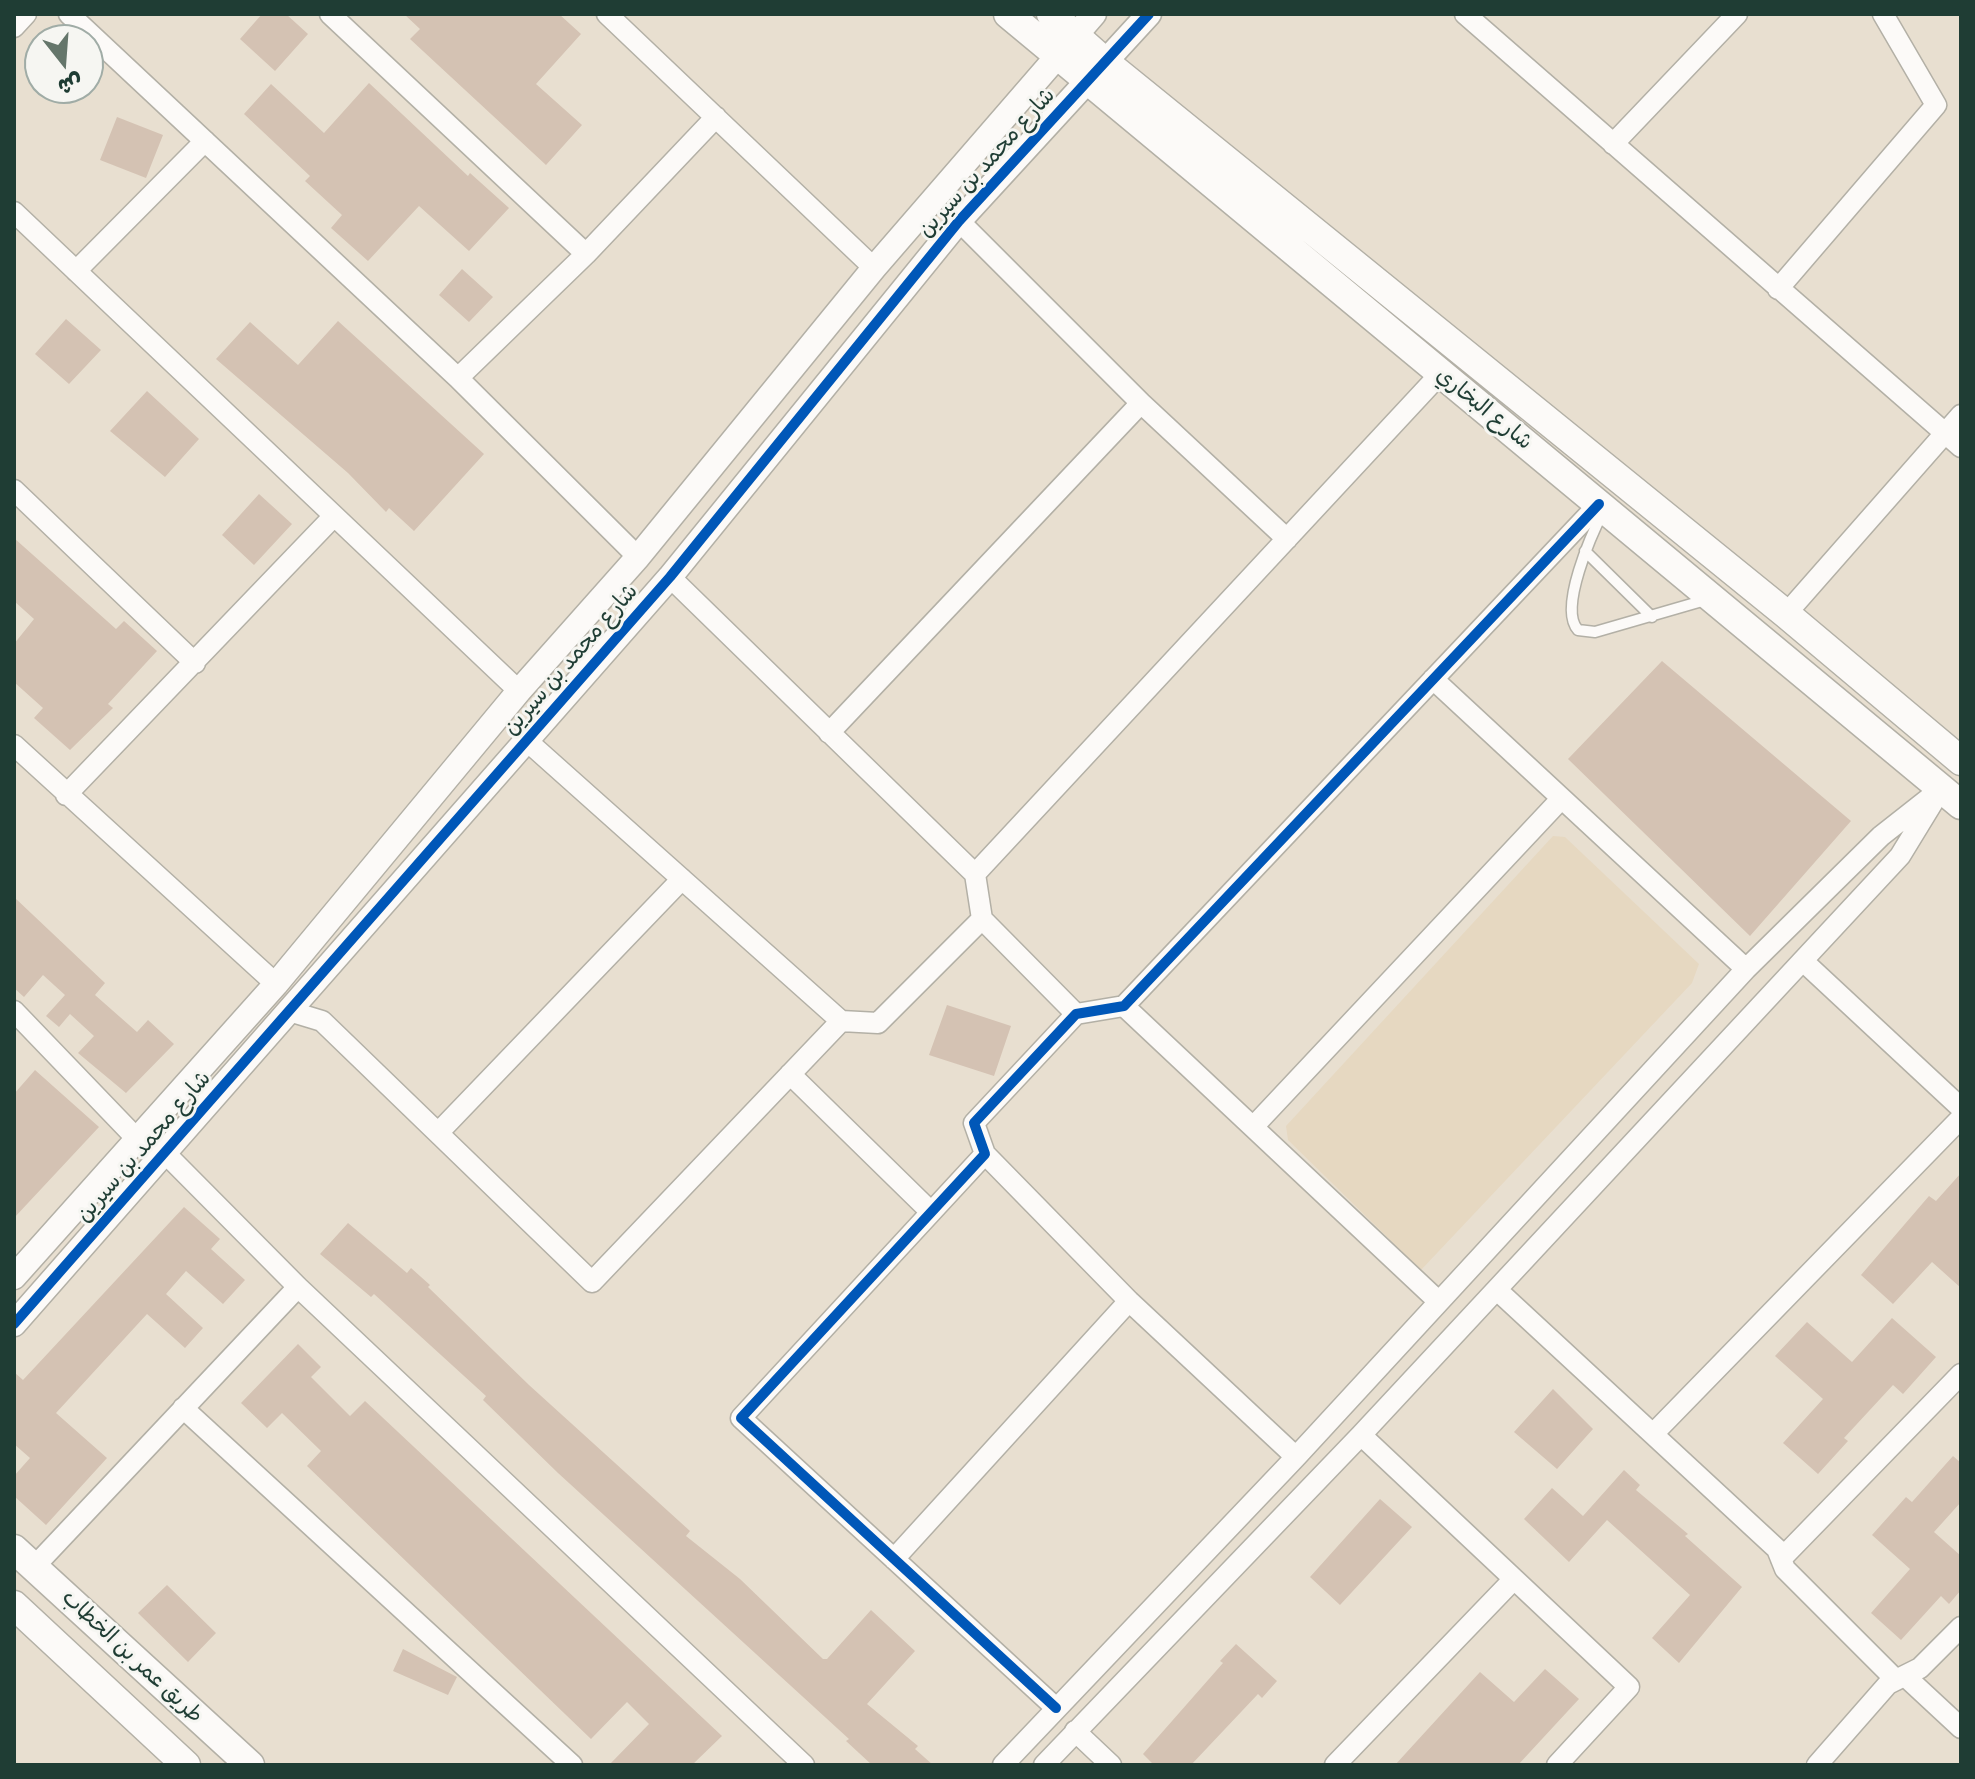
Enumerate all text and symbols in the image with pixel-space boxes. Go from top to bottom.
north arrow [24,24,104,104]
text: ش [54,67,86,103]
street label: شارع محمد بن سيرين [913,83,1061,243]
street label: شارع البخاري [1431,362,1537,456]
street label: شارع محمد بن سيرين [498,579,644,741]
street label: شارع محمد بن سيرين [71,1066,217,1228]
street label: طريق عمر بن الخطاب [56,1585,208,1729]

